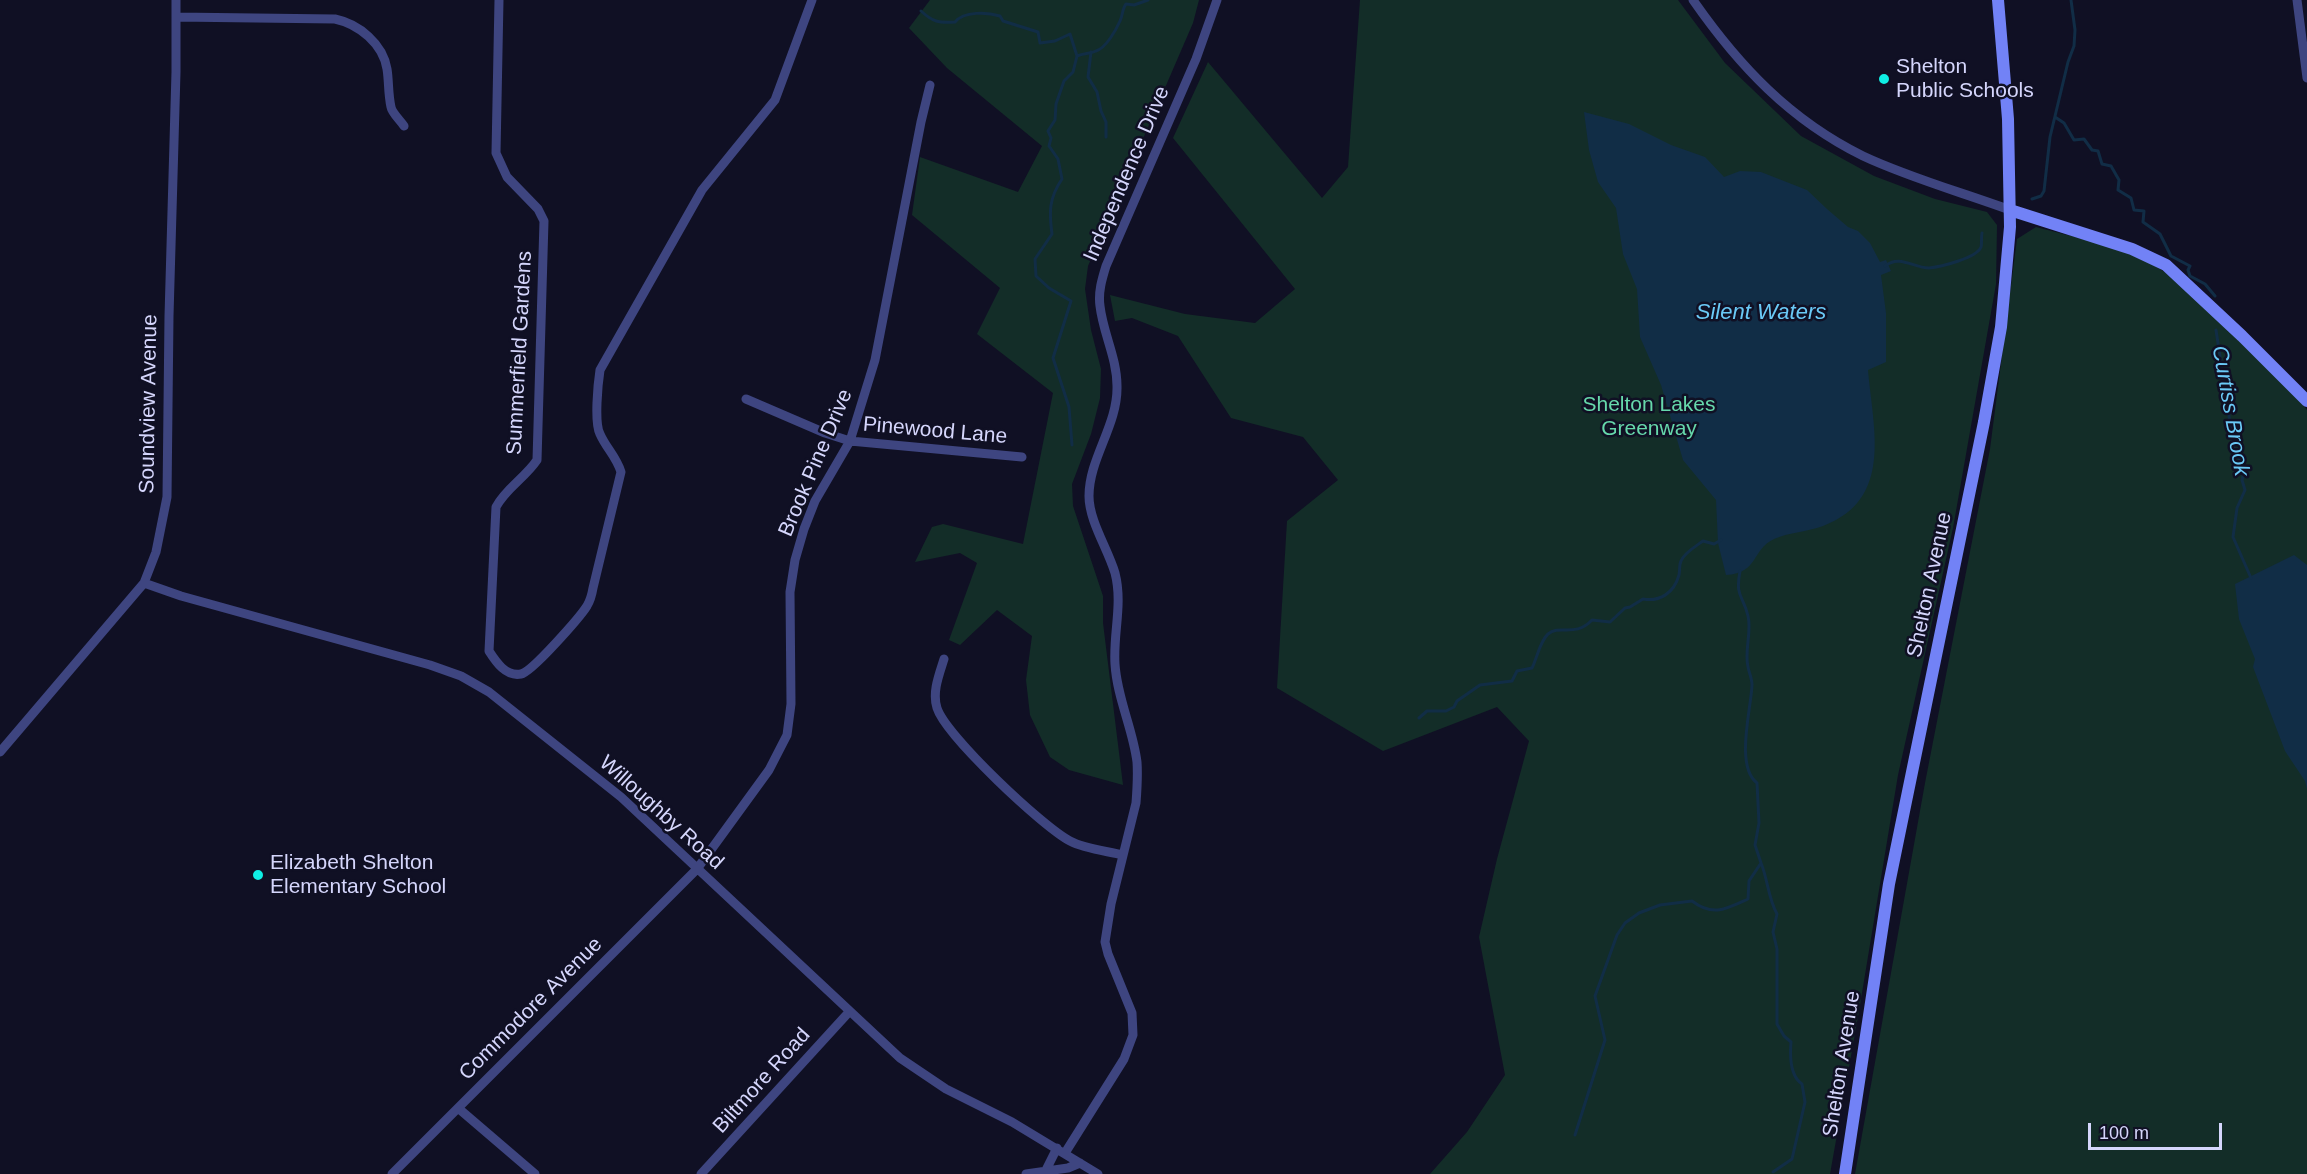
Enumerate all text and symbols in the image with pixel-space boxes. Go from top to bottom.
place label: Shelton Public Schools [1896,54,2034,104]
marker: Shelton Public Schools [1877,72,1891,86]
street label: Independence Drive [1079,83,1175,265]
street label: Summerfield Gardens [502,250,538,456]
water label: Silent Waters [1696,300,1826,326]
street label: Soundview Avenue [135,314,163,494]
water label: Curtiss Brook [2206,344,2254,478]
street label: Brook Pine Drive [774,386,858,540]
park label: Shelton Lakes Greenway [1582,392,1716,442]
street label: Pinewood Lane [862,412,1008,450]
street label: Shelton Avenue [1902,510,1958,660]
street label: Willoughby Road [594,751,728,875]
place label: Elizabeth Shelton Elementary School [270,850,446,900]
marker: Elizabeth Shelton Elementary School [251,868,265,882]
street label: Commodore Avenue [454,932,608,1086]
street label: Shelton Avenue [1818,989,1866,1139]
street label: Biltmore Road [708,1023,816,1139]
scale bar [2091,1111,2224,1149]
text: 100 m [2099,1123,2149,1143]

